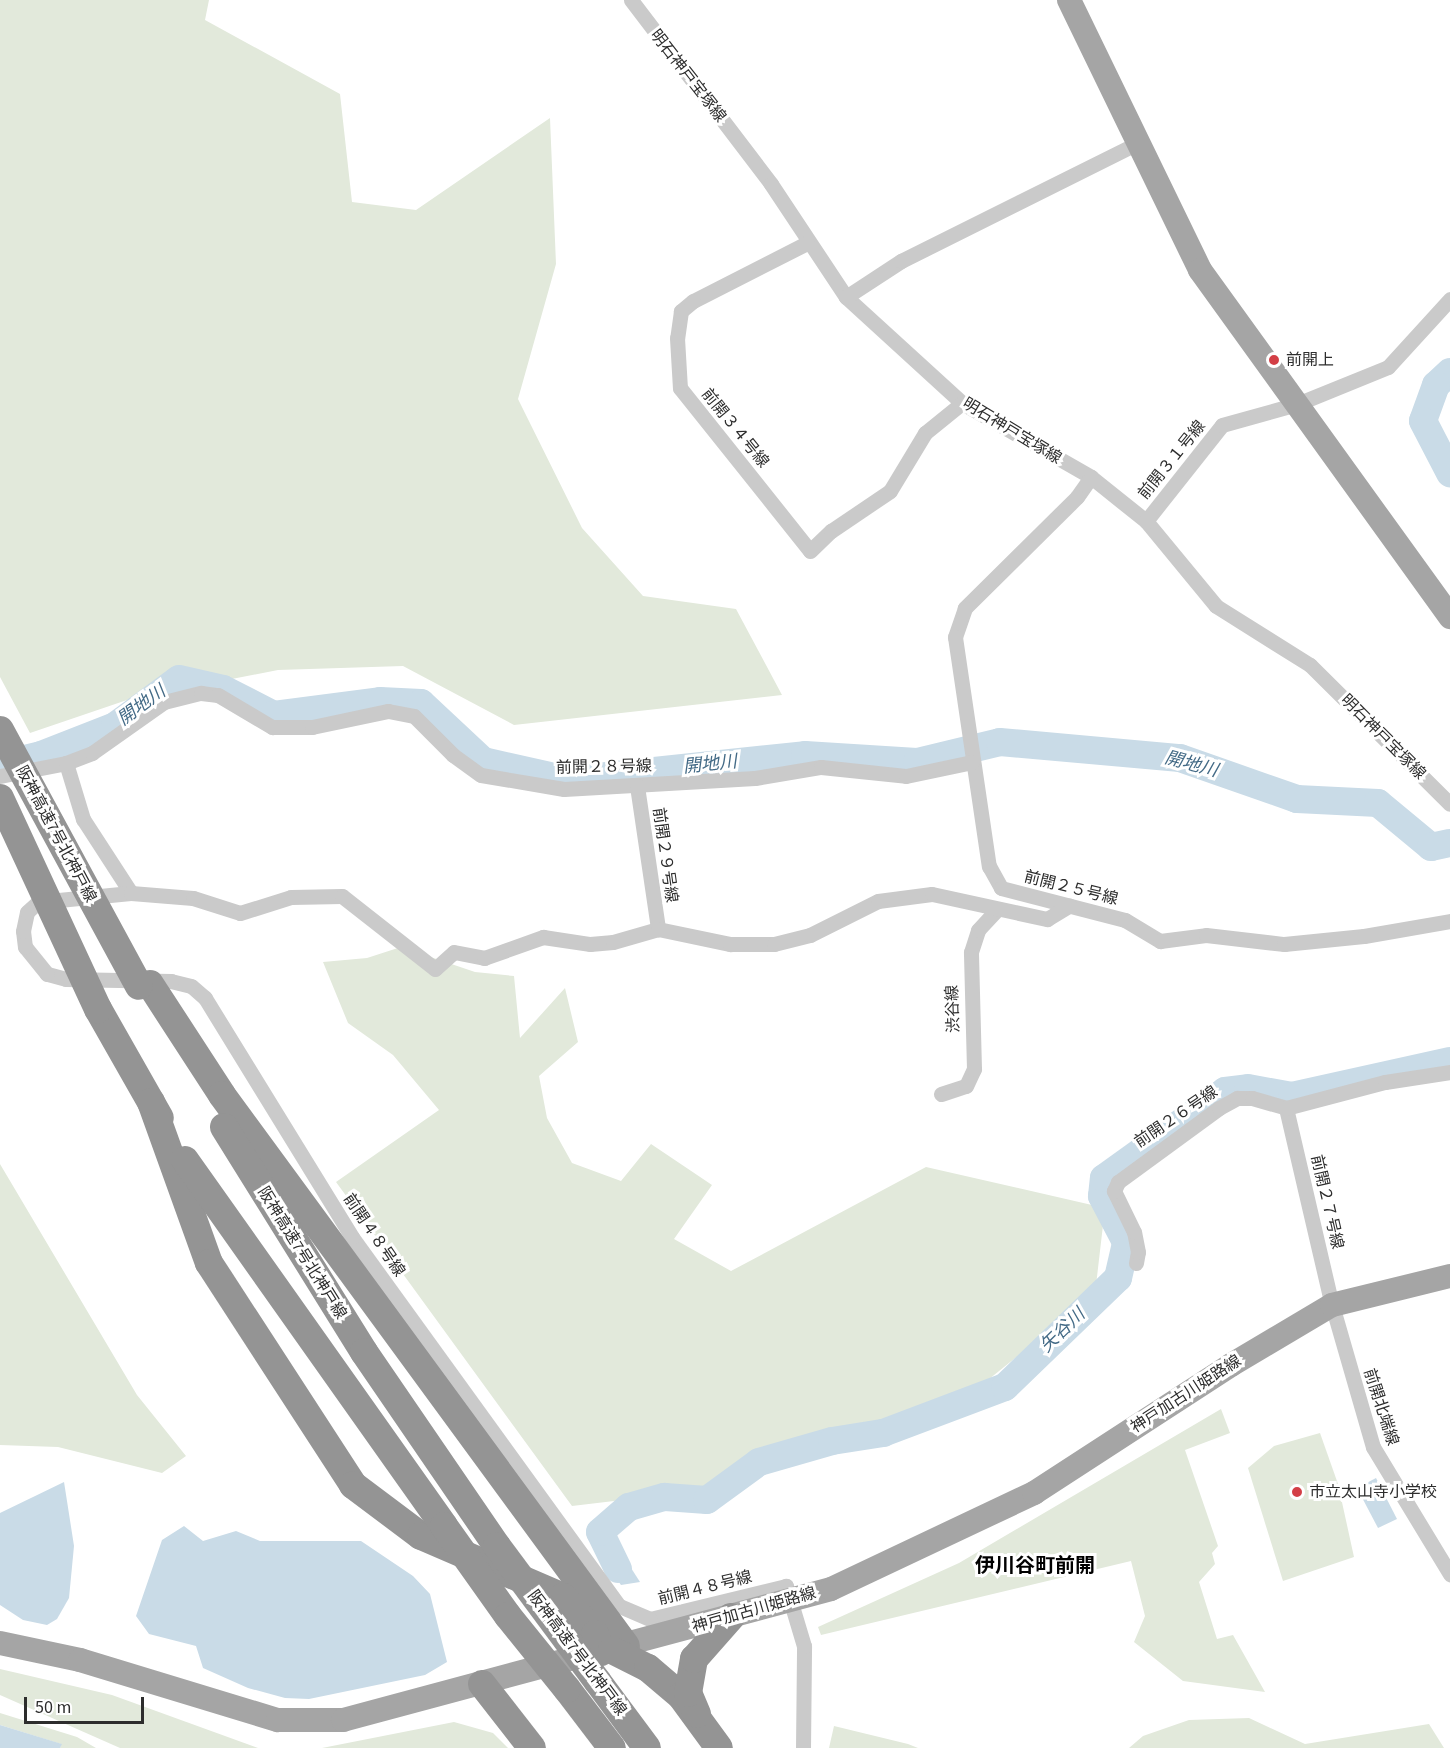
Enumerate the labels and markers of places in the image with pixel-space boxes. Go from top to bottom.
place label: 前開上 [1286,350,1334,370]
marker: 前開上 [1267,353,1281,367]
place label: 市立太山寺小学校 [1309,1482,1437,1502]
marker: 市立太山寺小学校 [1290,1485,1304,1499]

